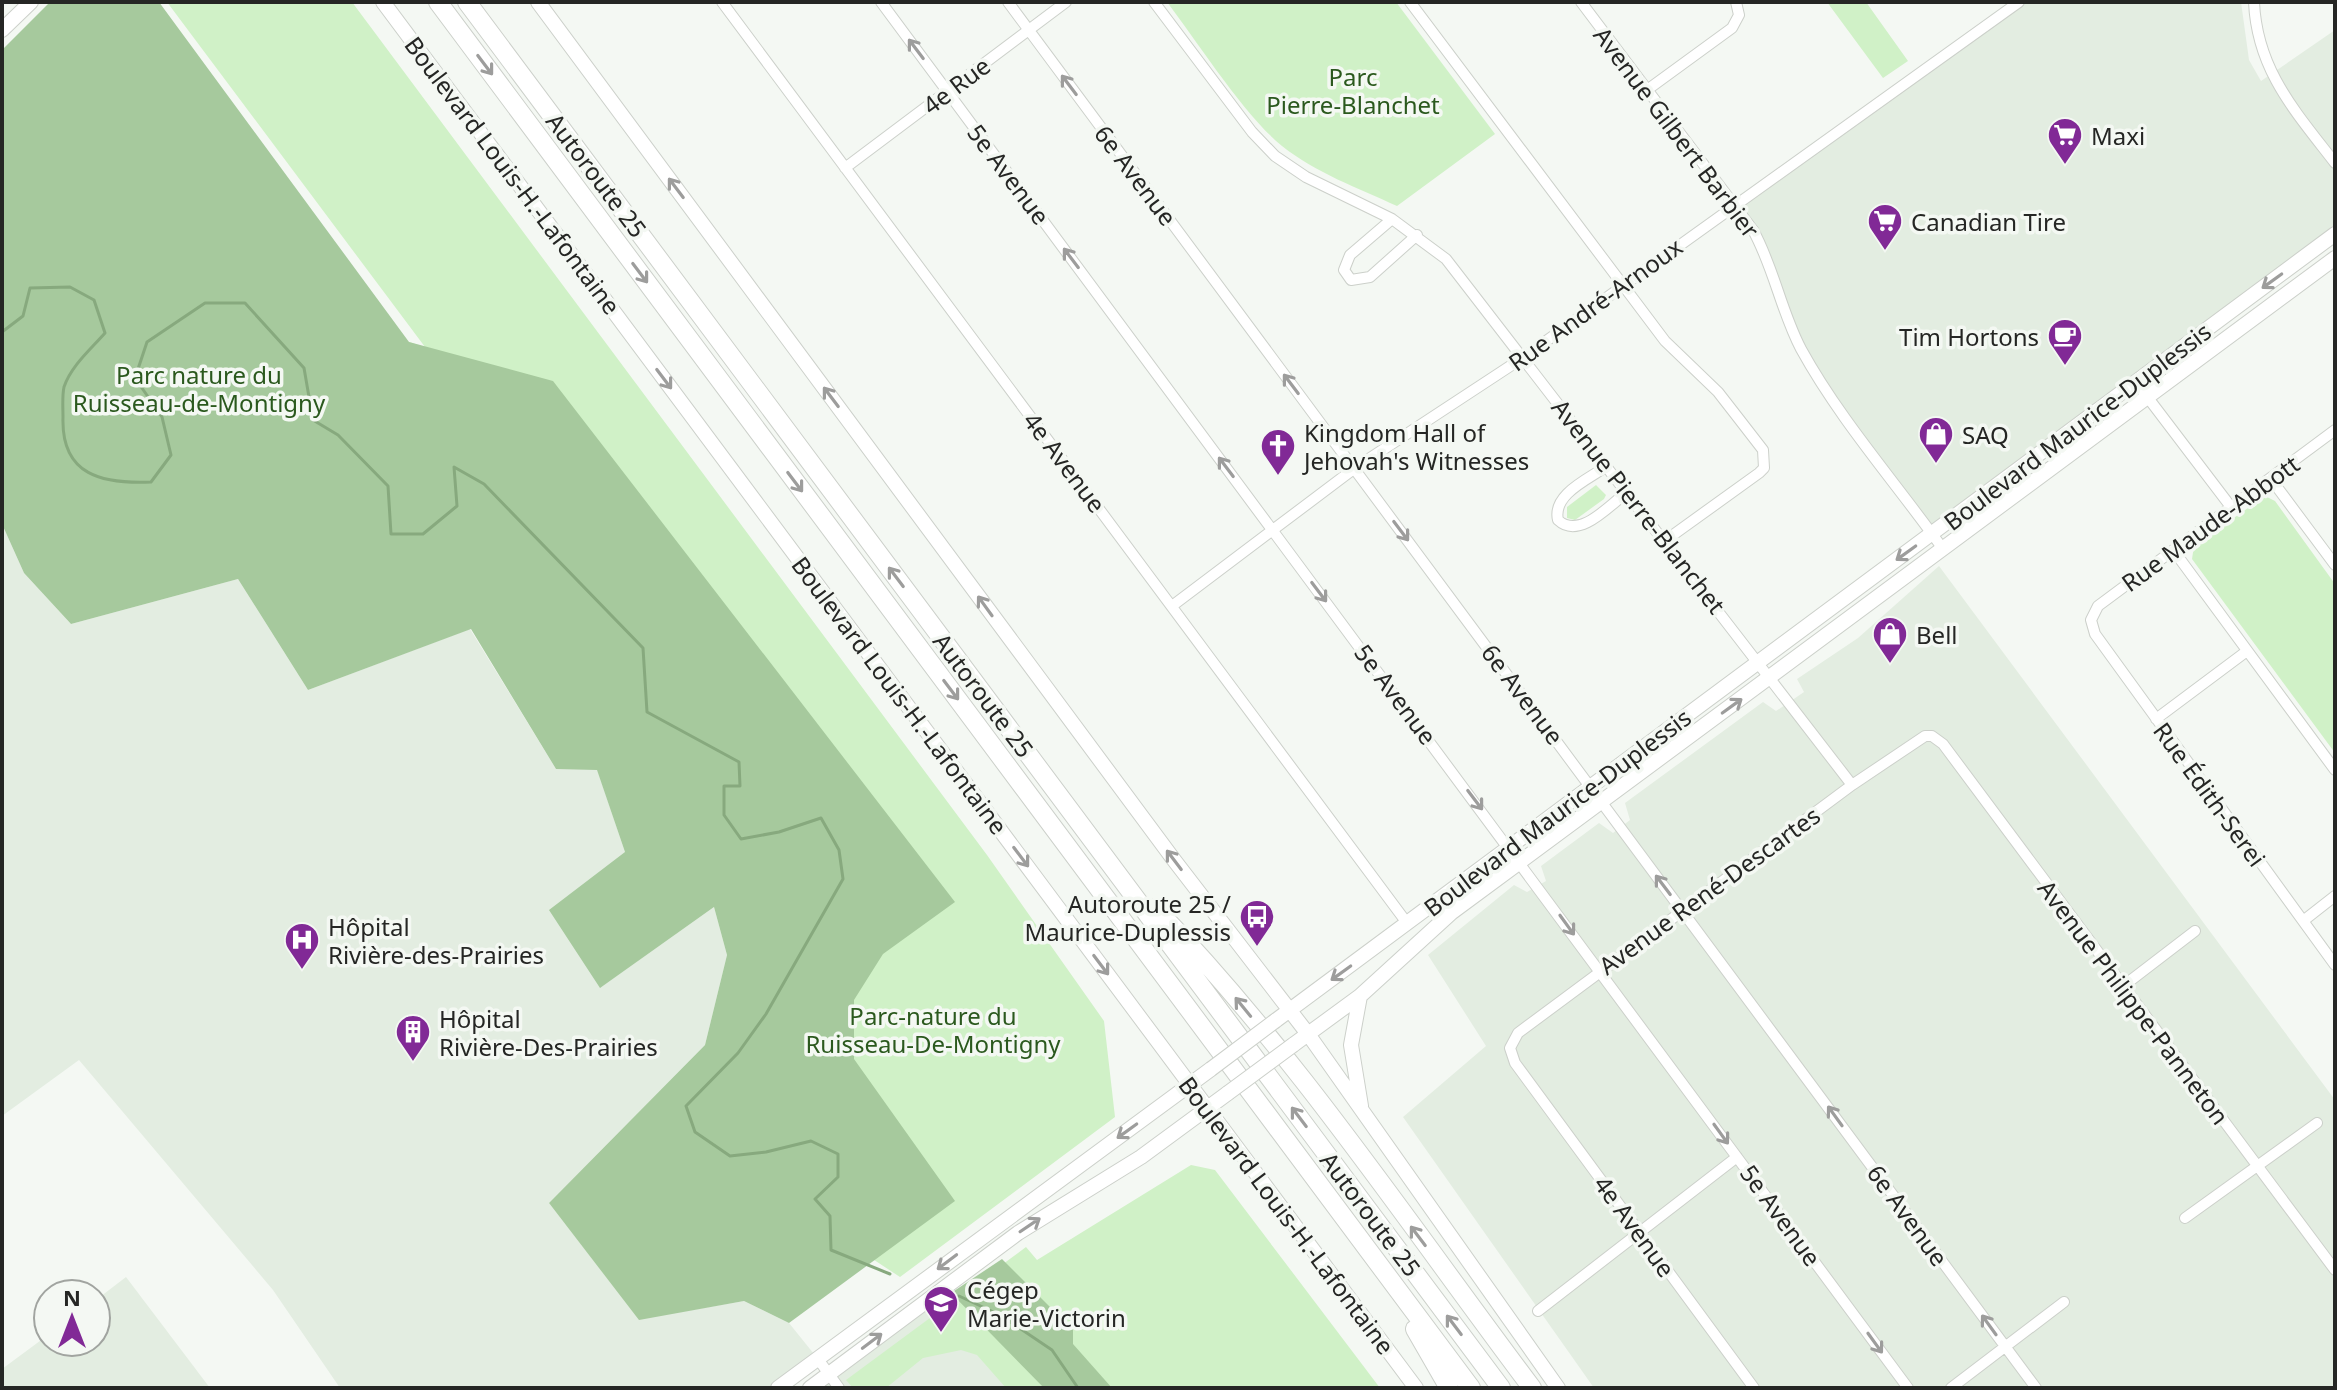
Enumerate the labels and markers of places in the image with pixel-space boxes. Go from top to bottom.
supermarket icon: Maxi [2046,116,2084,166]
place label: Maxi [2091,119,2145,152]
supermarket icon: Canadian Tire [1866,202,1904,252]
place label: Canadian Tire [1911,205,2066,238]
cafe icon: Tim Hortons [2046,317,2084,367]
place label: Tim Hortons [1899,320,2039,353]
shop icon: SAQ [1917,415,1955,465]
place label: Kingdom Hall of Jehovah's Witnesses [1302,416,1529,477]
place label: SAQ [1962,418,2009,451]
church icon: Kingdom Hall of Jehovah's Witnesses [1259,427,1297,477]
shop icon: Bell [1871,615,1909,665]
place label: Bell [1916,618,1958,651]
place label: Autoroute 25 / Maurice-Duplessis [1025,887,1231,948]
bus stop icon: Autoroute 25 / Maurice-Duplessis [1238,898,1276,948]
place label: Hôpital Rivière-des-Prairies [328,910,544,971]
hospital icon: Hôpital Rivière-des-Prairies [283,921,321,971]
place label: Hôpital Rivière-Des-Prairies [439,1002,658,1063]
building icon: Hôpital Rivière-Des-Prairies [394,1013,432,1063]
place label: Cégep Marie-Victorin [967,1273,1126,1334]
school or university icon: Cégep Marie-Victorin [922,1284,960,1334]

